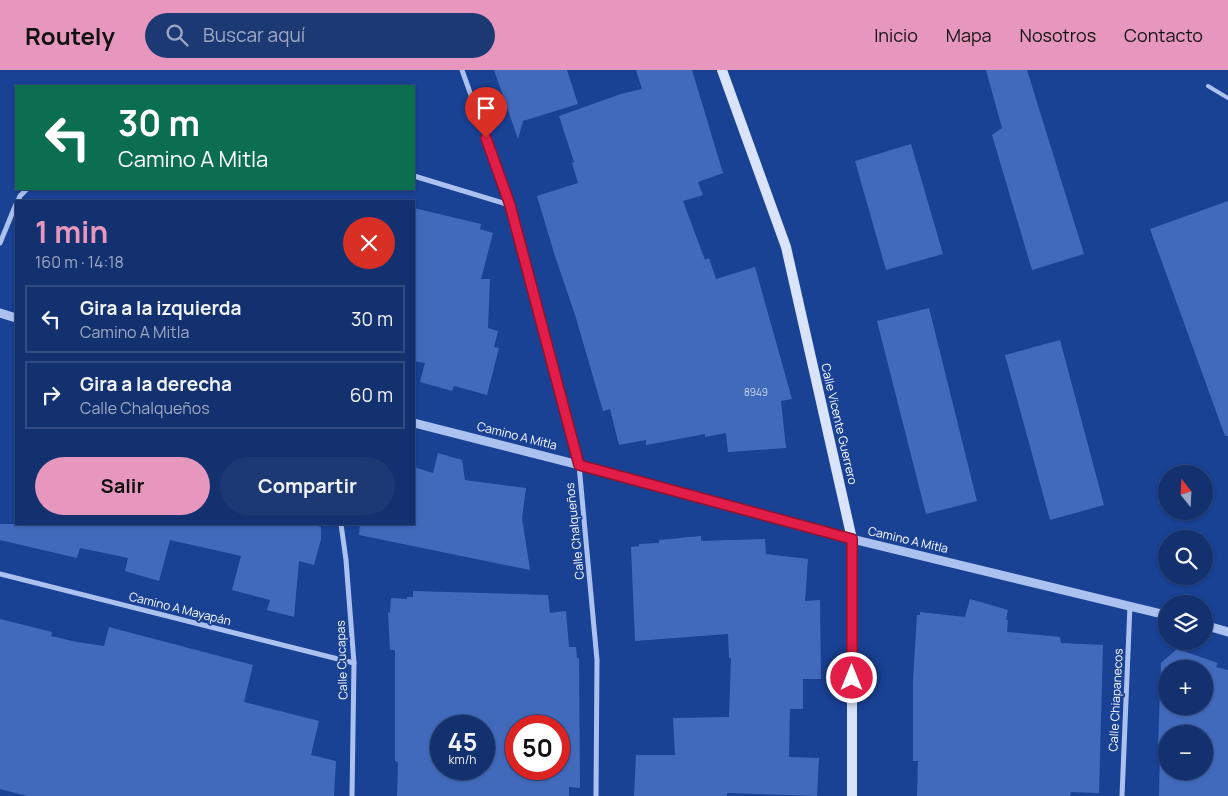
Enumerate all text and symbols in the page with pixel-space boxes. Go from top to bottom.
search box [145,13,495,58]
text: Routely [25,19,115,52]
icon: search [163,21,191,49]
text: Buscar aquí [203,22,305,48]
text: Inicio [874,23,918,47]
text: Mapa [946,23,992,47]
text: Nosotros [1020,23,1096,47]
text: Contacto [1124,23,1203,47]
pin [465,87,507,138]
icon: arrive [472,94,500,122]
text: 30 m [118,99,200,147]
icon: left [35,105,100,170]
text: Camino A Mitla [118,144,268,174]
text: 1 min [35,211,108,252]
button: close [343,217,395,269]
text: 160 m · 14:18 [35,251,124,273]
text: Gira a la izquierda [80,295,241,321]
icon: left [37,305,65,333]
text: 30 m [351,306,393,332]
text: Camino A Mitla [80,321,189,343]
street label: Calle Vicente Guerrero [817,362,862,486]
text: Gira a la derecha [80,371,232,397]
icon: right [37,381,65,409]
text: 60 m [350,382,393,408]
house number: 8949 [744,385,768,399]
text: Calle Chalqueños [80,397,210,419]
street label: Camino A Mitla [475,417,559,454]
button: Salir [35,457,210,515]
button: Compartir [220,457,395,515]
north arrow [1158,465,1212,520]
map controls [1158,465,1213,780]
street label: Calle Chalqueños [561,482,588,580]
street label: Camino A Mitla [866,522,950,557]
button: search [1158,530,1213,585]
street label: Camino A Mayapán [127,588,233,629]
button: layers [1158,595,1213,650]
street label: Calle Cucapas [332,620,351,700]
street label: Calle Chiapanecos [1104,648,1127,752]
position arrow [825,651,877,703]
button: + [1158,660,1213,715]
speed limit sign: 50 [505,715,570,780]
text: 45 [448,724,477,759]
button: − [1158,725,1213,780]
text: km/h [449,751,476,768]

